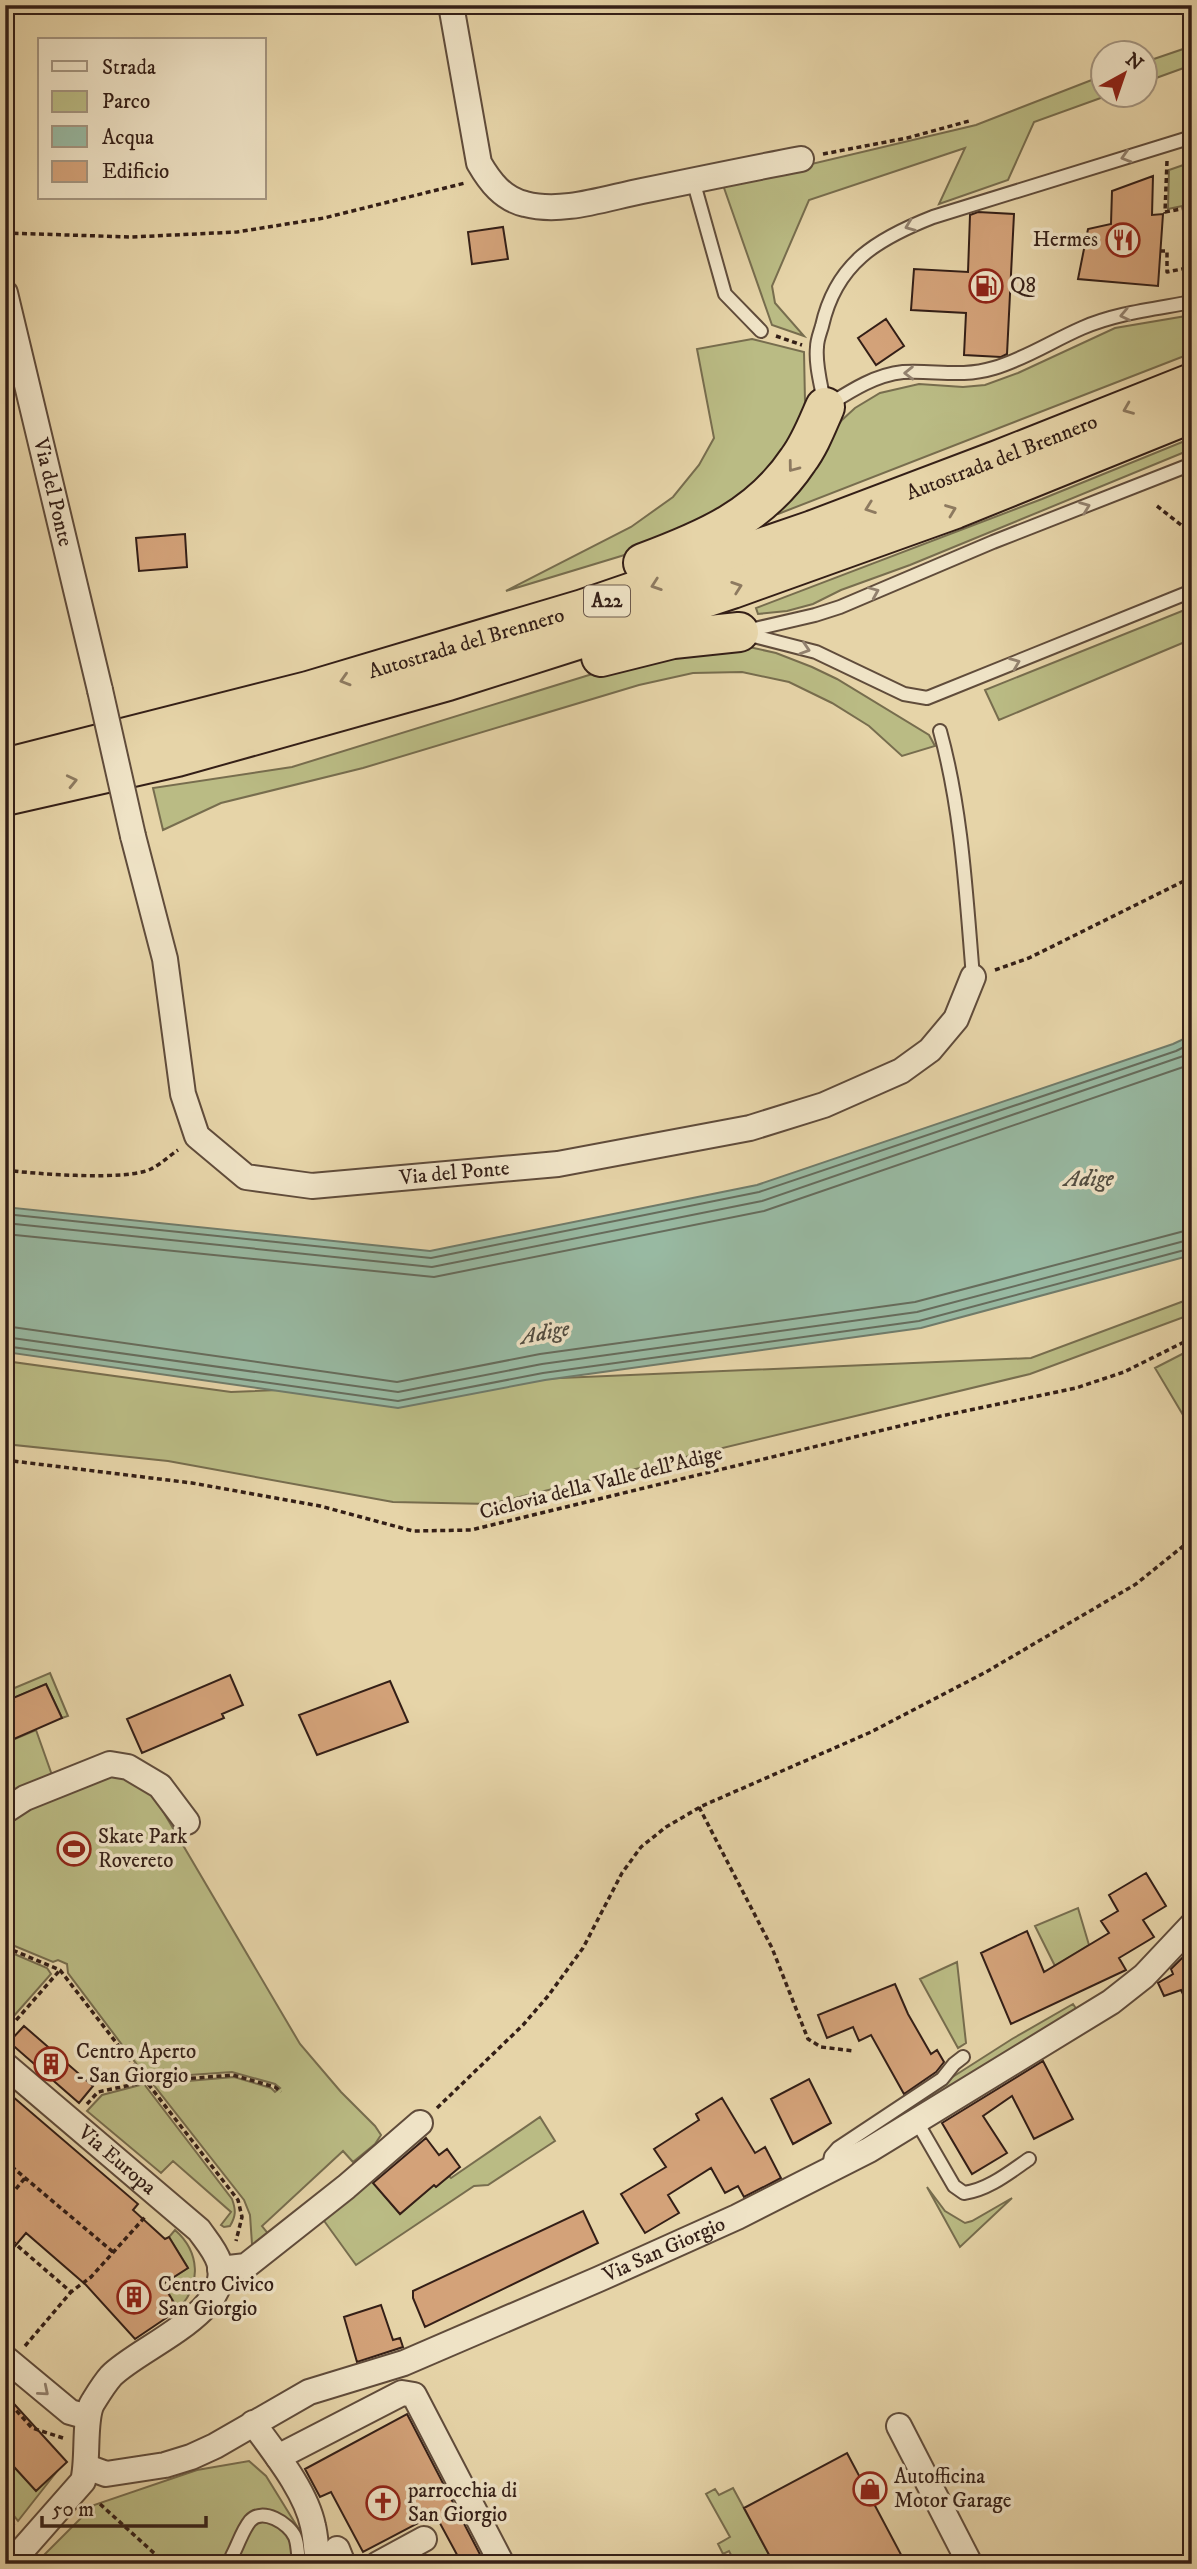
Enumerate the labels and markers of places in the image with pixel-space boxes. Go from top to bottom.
restaurant icon: Hermes [1104,221,1142,259]
place label: Hermes [1033,227,1098,253]
fuel station icon: Q8 [967,267,1005,305]
place label: Q8 [1010,273,1036,299]
place label: Skate Park Rovereto [98,1824,188,1874]
sports icon: Skate Park Rovereto [55,1830,93,1868]
place label: Centro Aperto - San Giorgio [76,2039,196,2089]
building icon: Centro Aperto - San Giorgio [32,2045,70,2083]
place label: Centro Civico San Giorgio [158,2272,274,2322]
building icon: Centro Civico San Giorgio [115,2278,153,2316]
place label: Autofficina Motor Garage [894,2464,1012,2514]
shop icon: Autofficina Motor Garage [851,2470,889,2508]
place label: parrocchia di San Giorgio [407,2478,517,2528]
church icon: parrocchia di San Giorgio [364,2484,402,2522]

